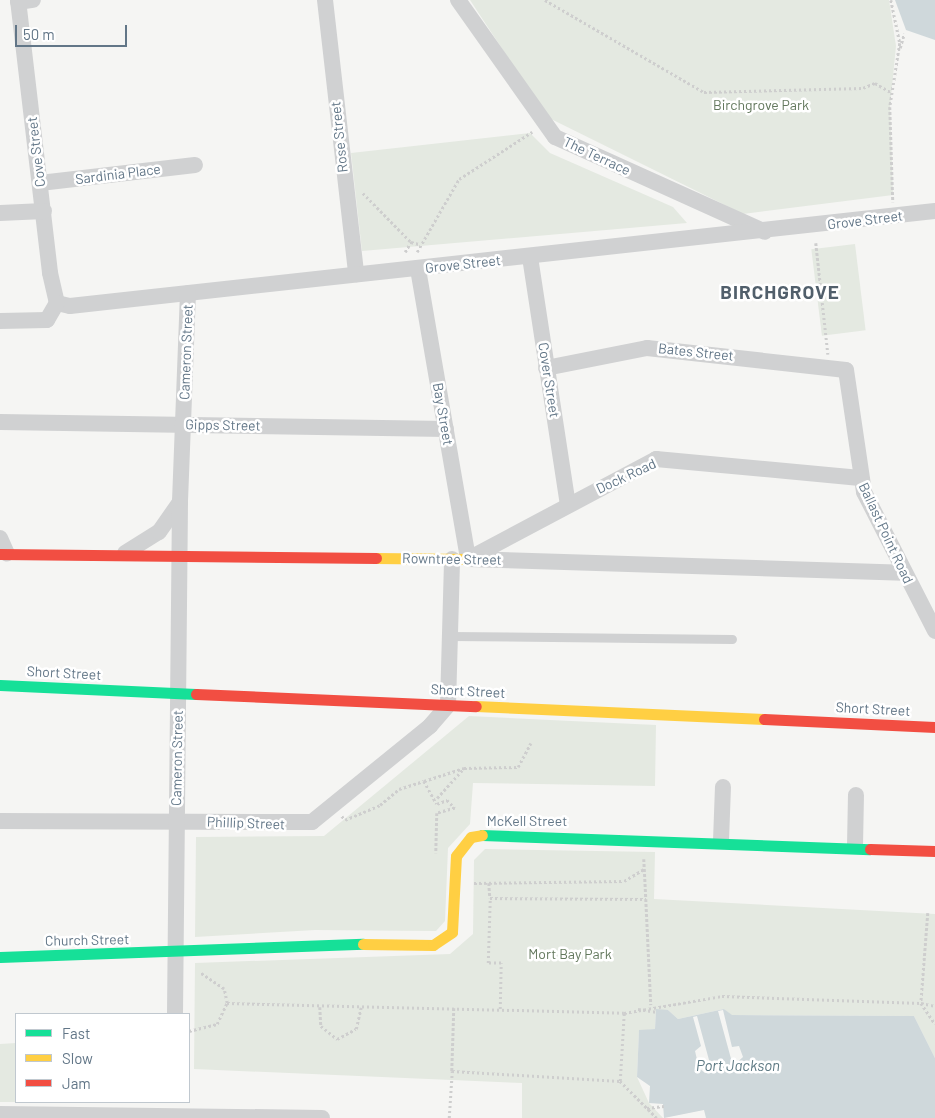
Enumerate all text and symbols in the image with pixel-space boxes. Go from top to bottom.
scale bar [18,15,130,47]
text: 50 m [23,25,55,43]
park label: Birchgrove Park [713,97,809,113]
street label: Rose Street [327,101,351,173]
street label: Cove Street [23,116,49,188]
street label: The Terrace [561,133,633,179]
street label: Sardinia Place [74,160,162,188]
street label: Grove Street [826,207,904,233]
street label: Grove Street [424,252,502,276]
district label: BIRCHGROVE [719,281,841,303]
street label: Cameron Street [176,304,196,400]
street label: Bates Street [657,340,735,364]
street label: Cover Street [535,341,563,419]
street label: Bay Street [429,381,457,447]
street label: Gipps Street [185,416,261,434]
street label: Dock Road [593,455,659,497]
street label: Ballast Point Road [855,480,917,586]
street label: Rowntree Street [402,550,502,568]
street label: Short Street [26,663,102,683]
street label: Short Street [430,681,506,701]
street label: Short Street [835,699,911,719]
street label: Cameron Street [168,710,186,806]
street label: Phillip Street [207,813,285,833]
street label: McKell Street [487,813,567,829]
street label: Church Street [45,931,129,949]
park label: Mort Bay Park [528,946,612,962]
legend [15,1013,190,1103]
text: Fast [62,1024,90,1042]
text: Slow [62,1049,93,1067]
water label: Port Jackson [696,1057,780,1075]
text: Jam [62,1074,91,1092]

